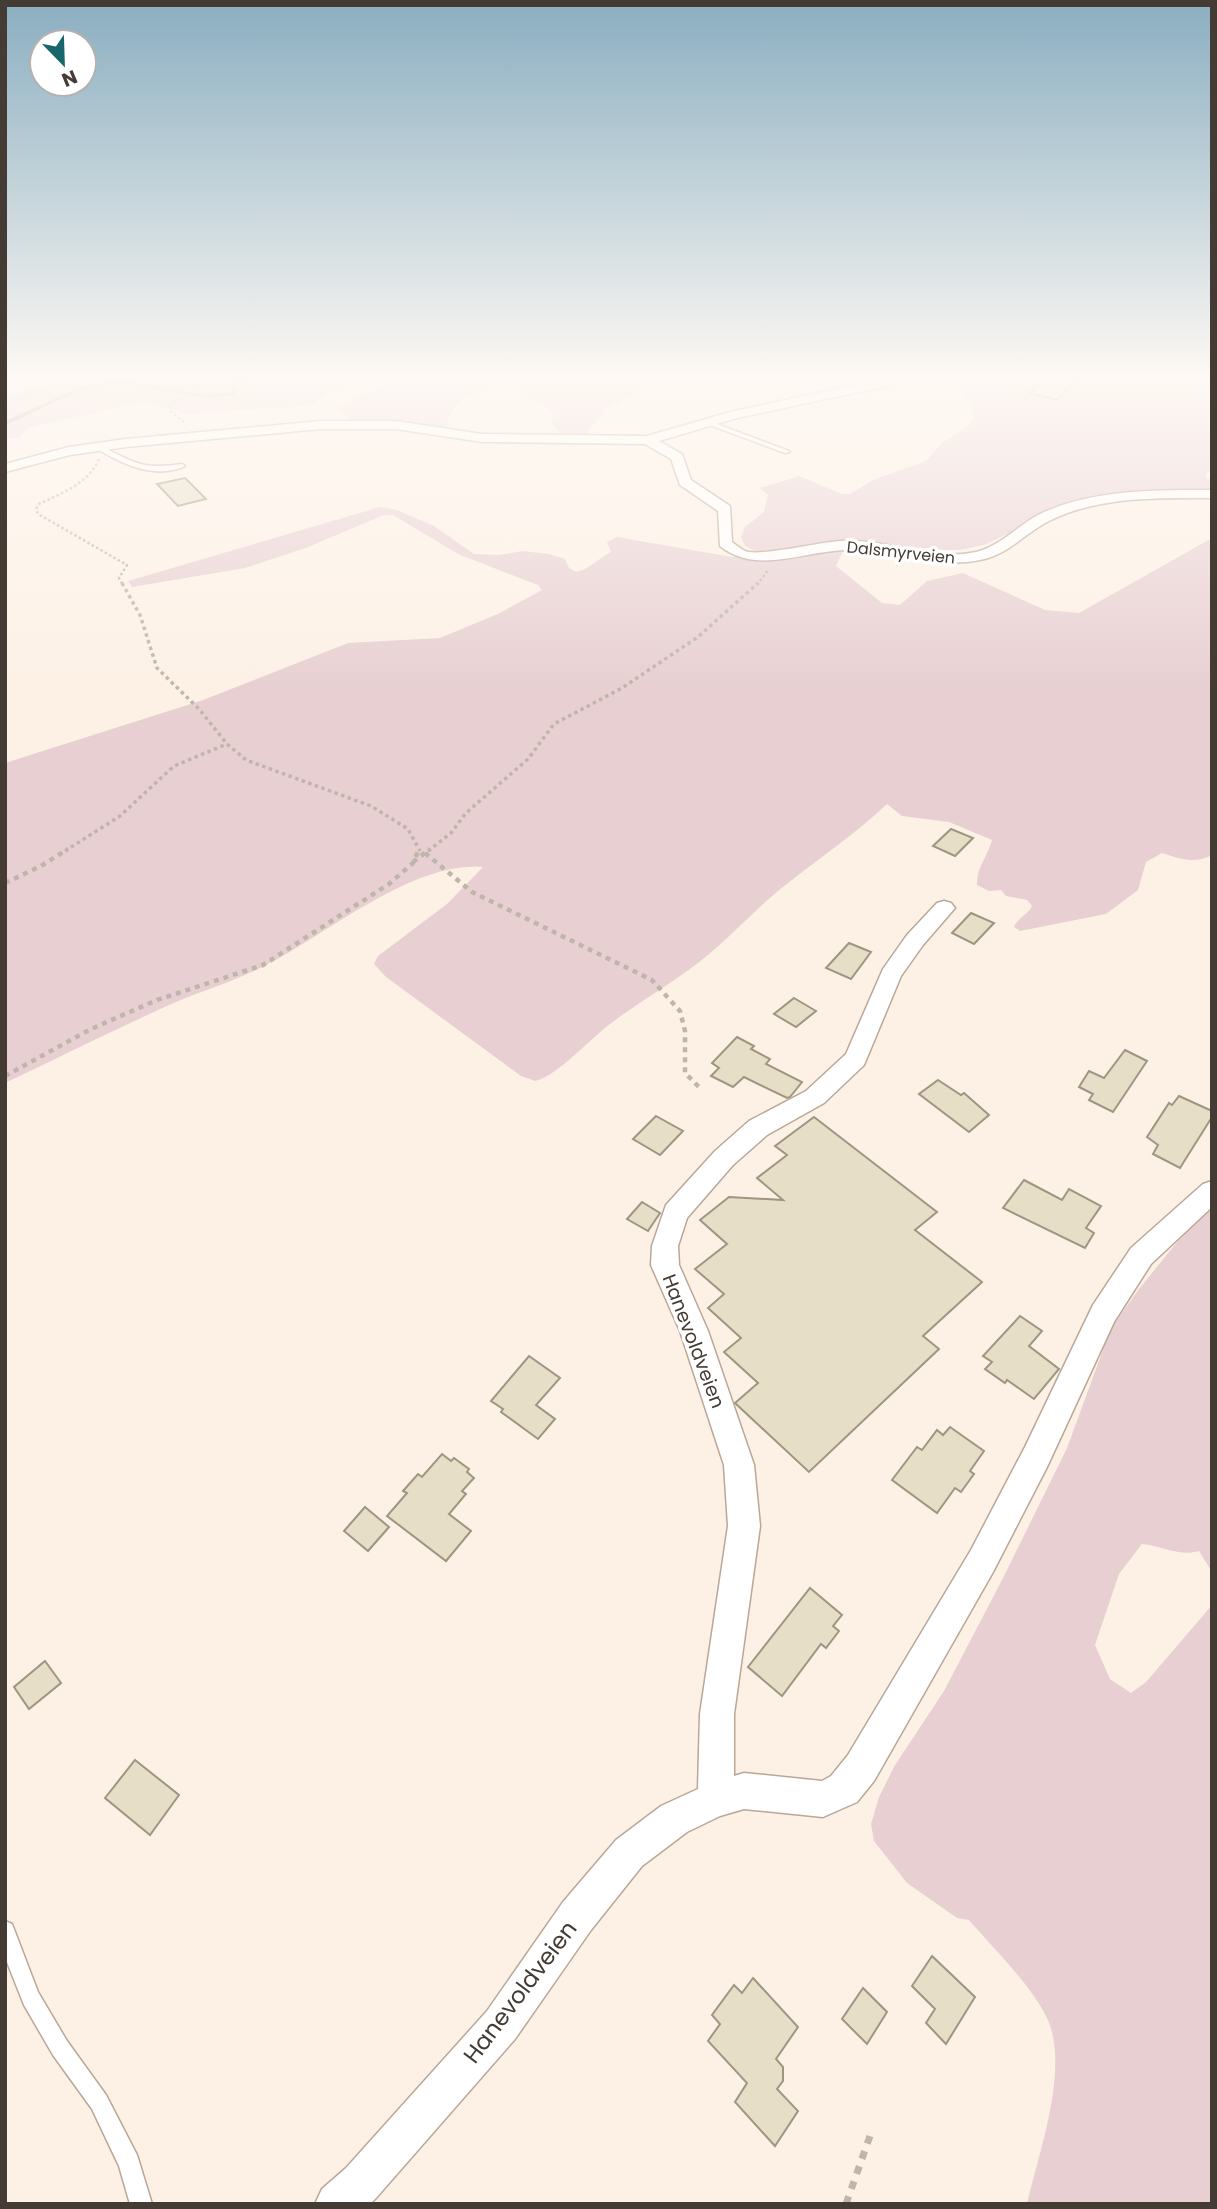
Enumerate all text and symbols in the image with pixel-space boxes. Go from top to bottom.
north arrow [28,28,98,98]
text: N [58,63,81,93]
street label: Dalsmyrveien [846,535,956,570]
street label: Hanevoldveien [656,1270,731,1412]
street label: Hanevoldveien [456,1914,584,2070]

